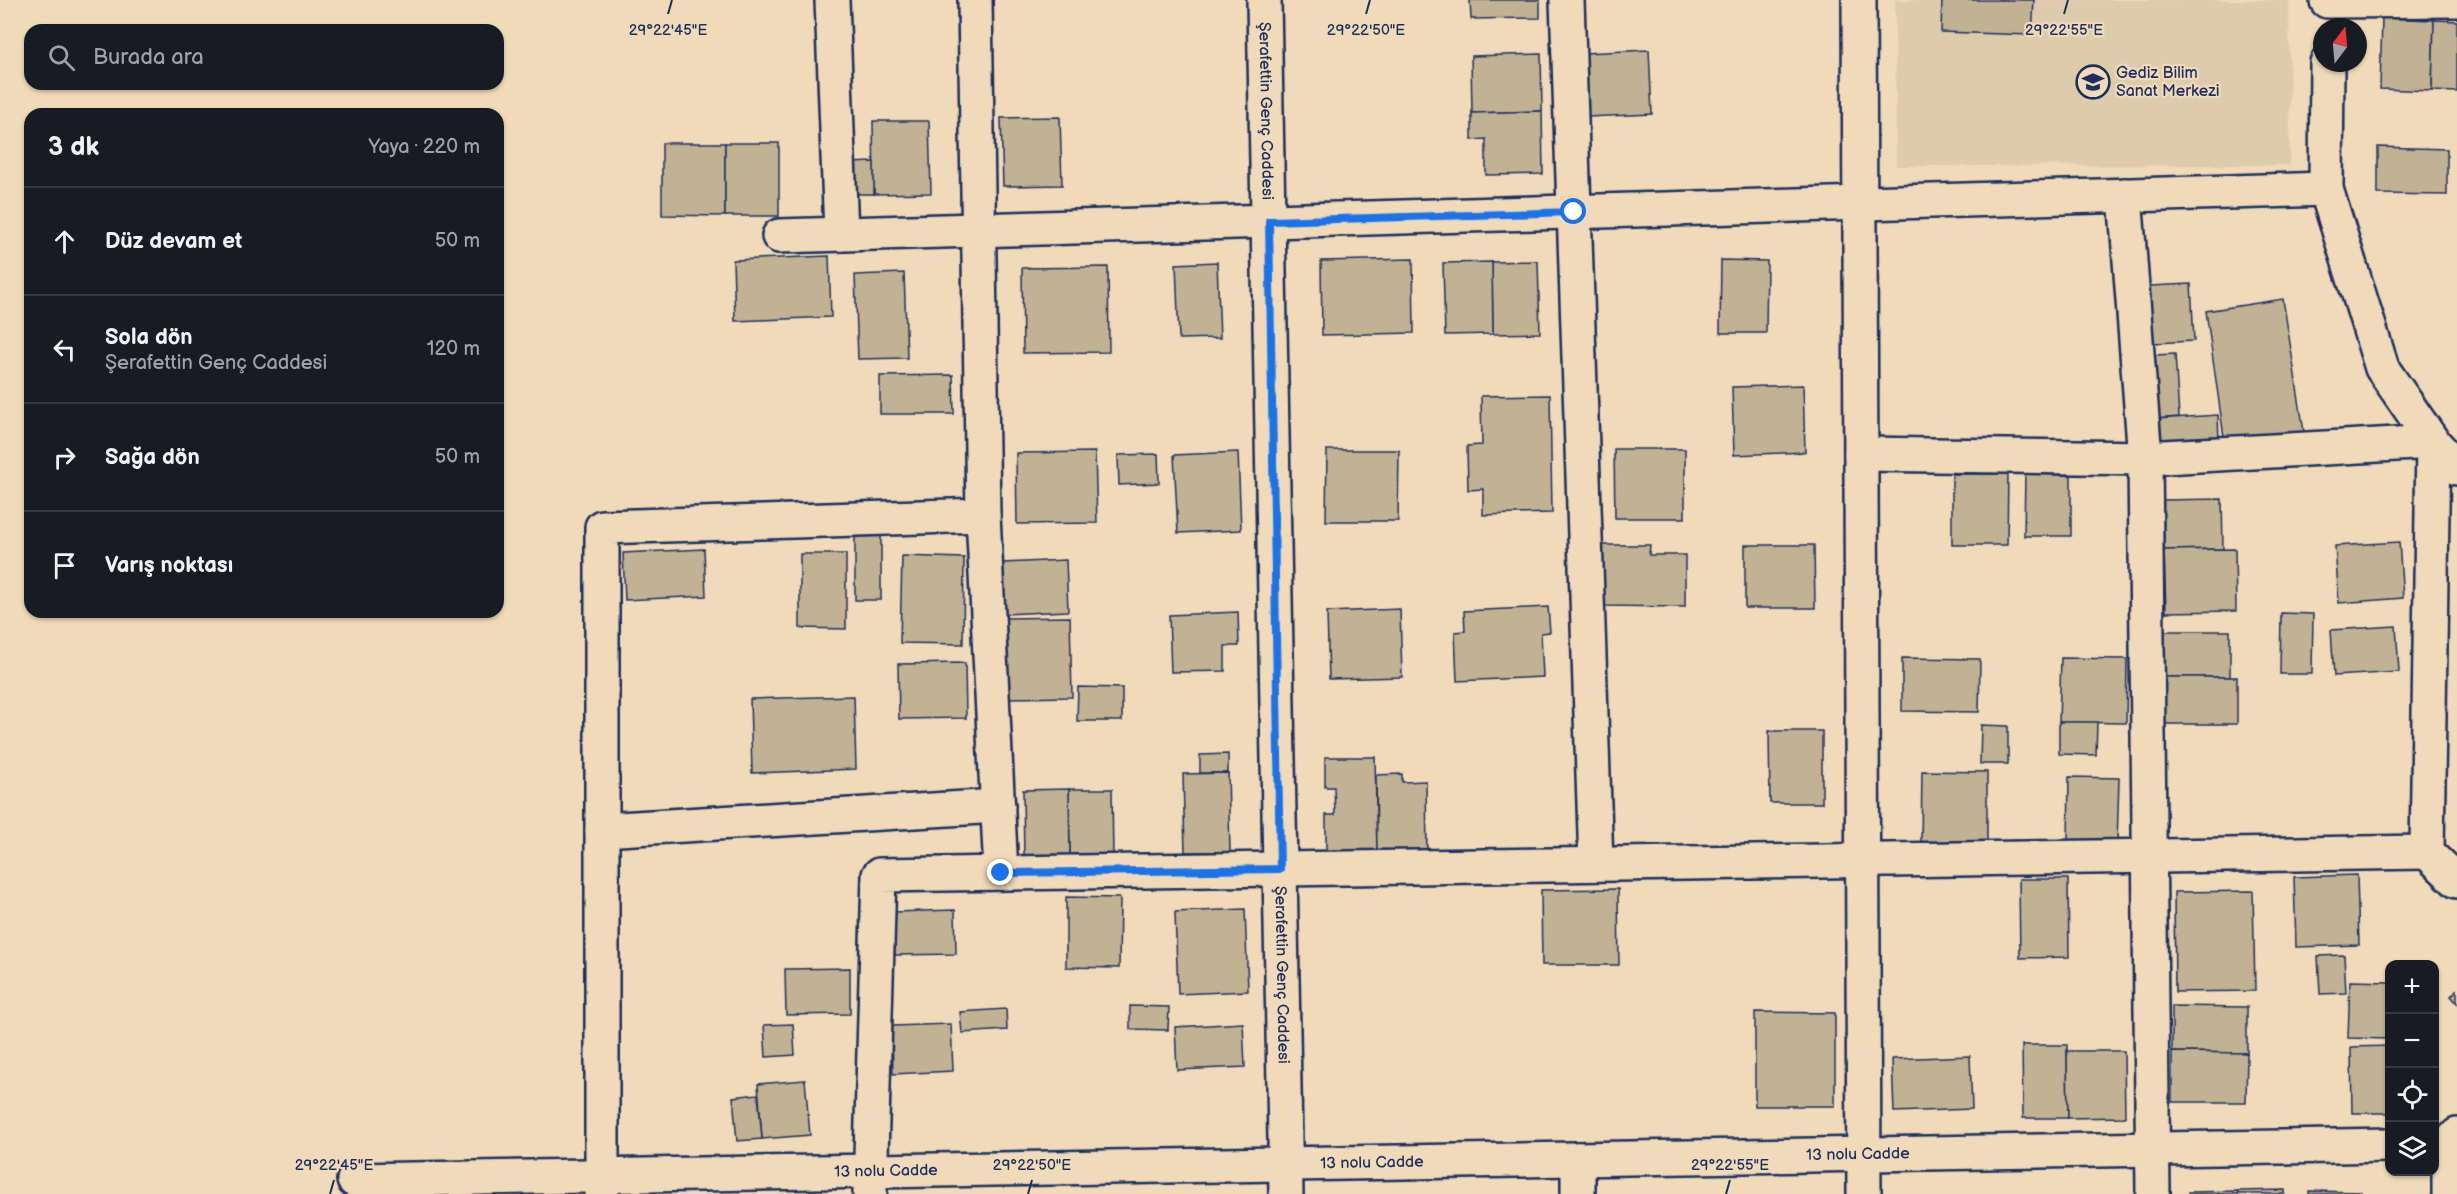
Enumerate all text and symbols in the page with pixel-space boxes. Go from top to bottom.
north arrow [2313,18,2367,72]
text: 29°22'45"E [629,21,707,40]
text: 29°22'50"E [1327,21,1405,40]
text: 29°22'55"E [2025,21,2103,40]
street label: Şerafettin Genç Caddesi [1255,22,1277,200]
search box [24,24,504,90]
icon: search [45,41,78,74]
text: Burada ara [93,44,204,71]
school or university icon: Gediz Bilim Sanat Merkezi [2075,64,2111,100]
place label: Gediz Bilim Sanat Merkezi [2116,64,2220,101]
text: 3 dk [48,132,99,163]
text: Yaya · 220 m [369,135,480,159]
route start [1560,198,1586,224]
icon: ahead [48,225,81,258]
text: Düz devam et [105,228,242,255]
text: 50 m [435,229,480,253]
text: Sola dön [105,324,193,351]
icon: left [48,333,81,366]
text: 120 m [427,337,480,361]
text: Şerafettin Genç Caddesi [105,351,327,375]
icon: right [48,441,81,474]
text: Sağa dön [105,444,200,471]
text: 50 m [435,445,480,469]
icon: arrive [48,549,81,582]
text: Varış noktası [105,552,233,579]
route end [987,859,1013,885]
street label: Şerafettin Genç Caddesi [1271,886,1293,1064]
map controls [2385,960,2439,1176]
button: + [2385,960,2439,1014]
button: − [2385,1014,2439,1068]
button: locate [2385,1068,2439,1122]
button: layers [2385,1122,2439,1176]
street label: 13 nolu Cadde [1806,1144,1910,1165]
street label: 13 nolu Cadde [1320,1152,1424,1173]
text: 29°22'45"E [295,1156,373,1175]
text: 29°22'50"E [993,1156,1071,1175]
text: 29°22'55"E [1691,1156,1769,1175]
street label: 13 nolu Cadde [834,1160,938,1181]

